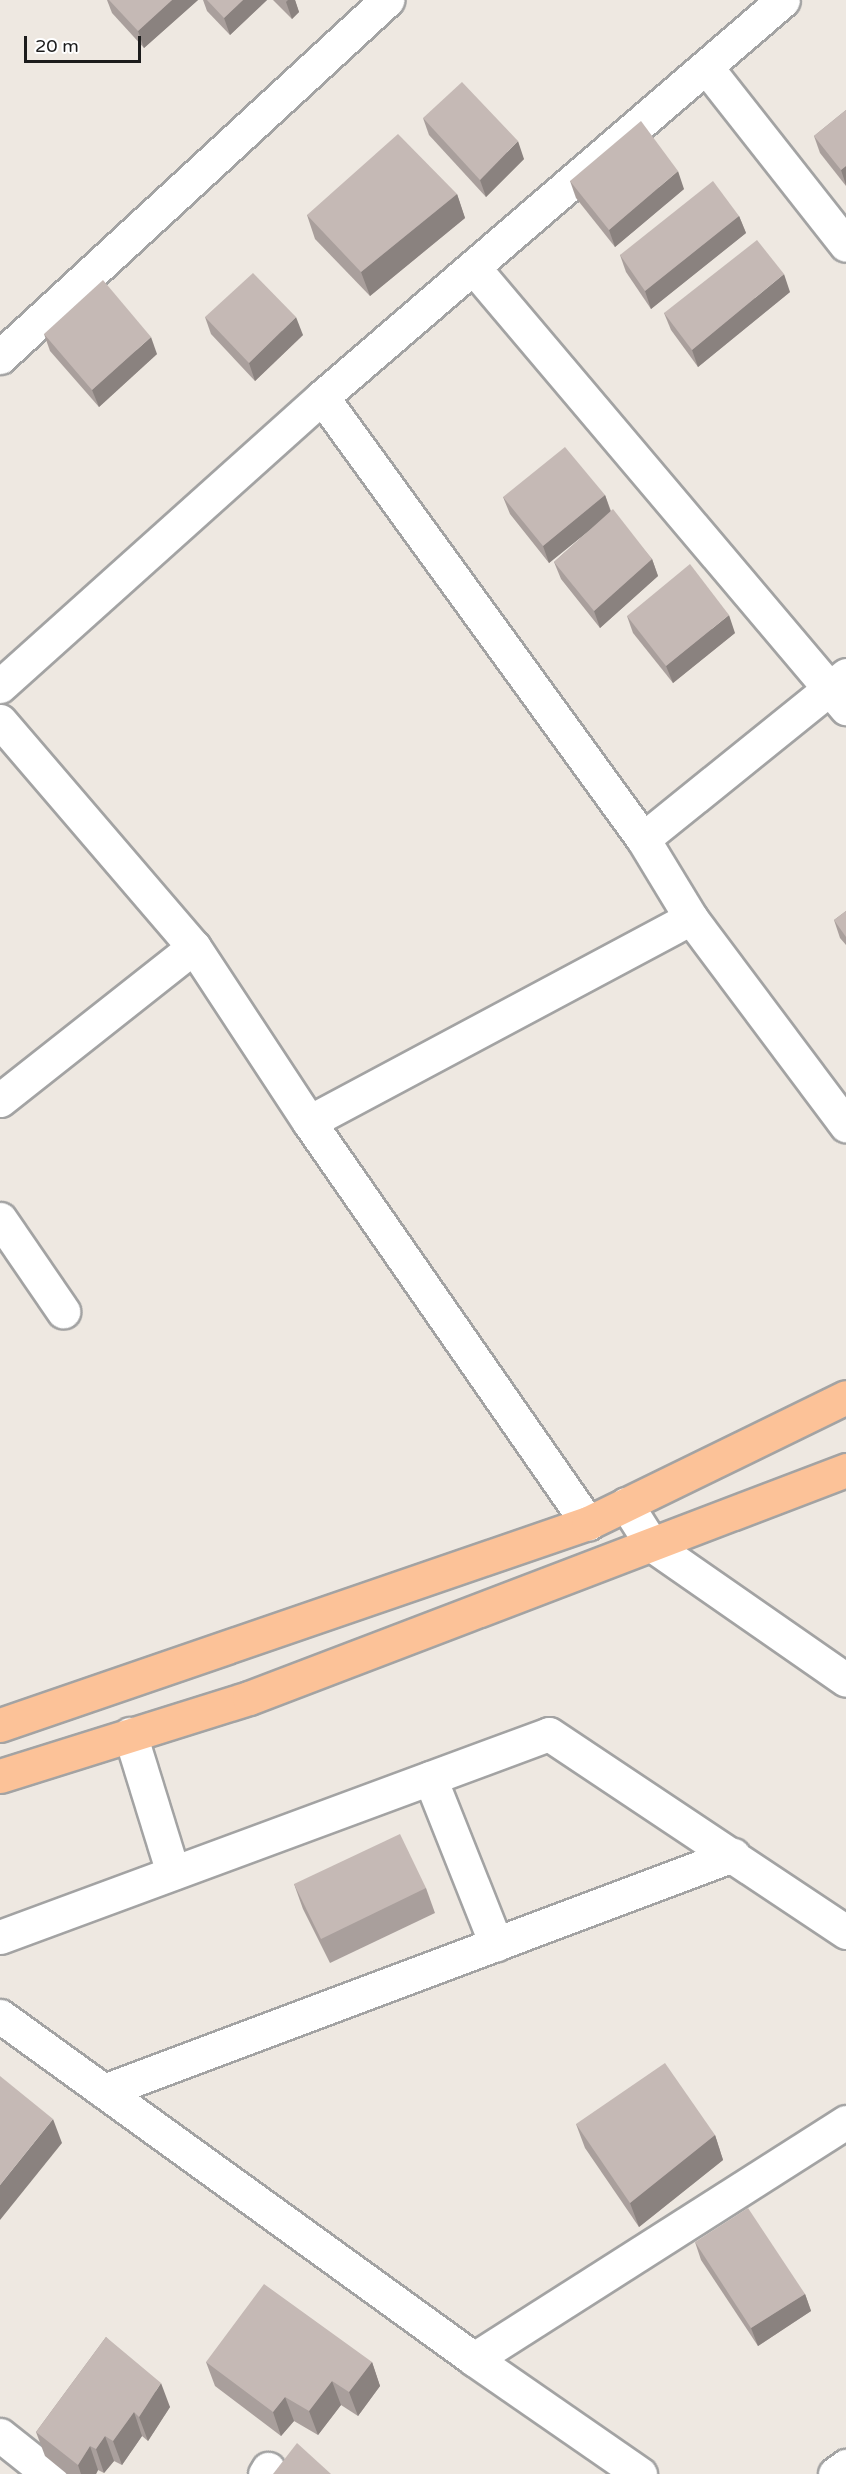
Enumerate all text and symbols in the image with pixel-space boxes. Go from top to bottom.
scale bar [27,24,144,62]
text: 20 m [35,35,79,57]

